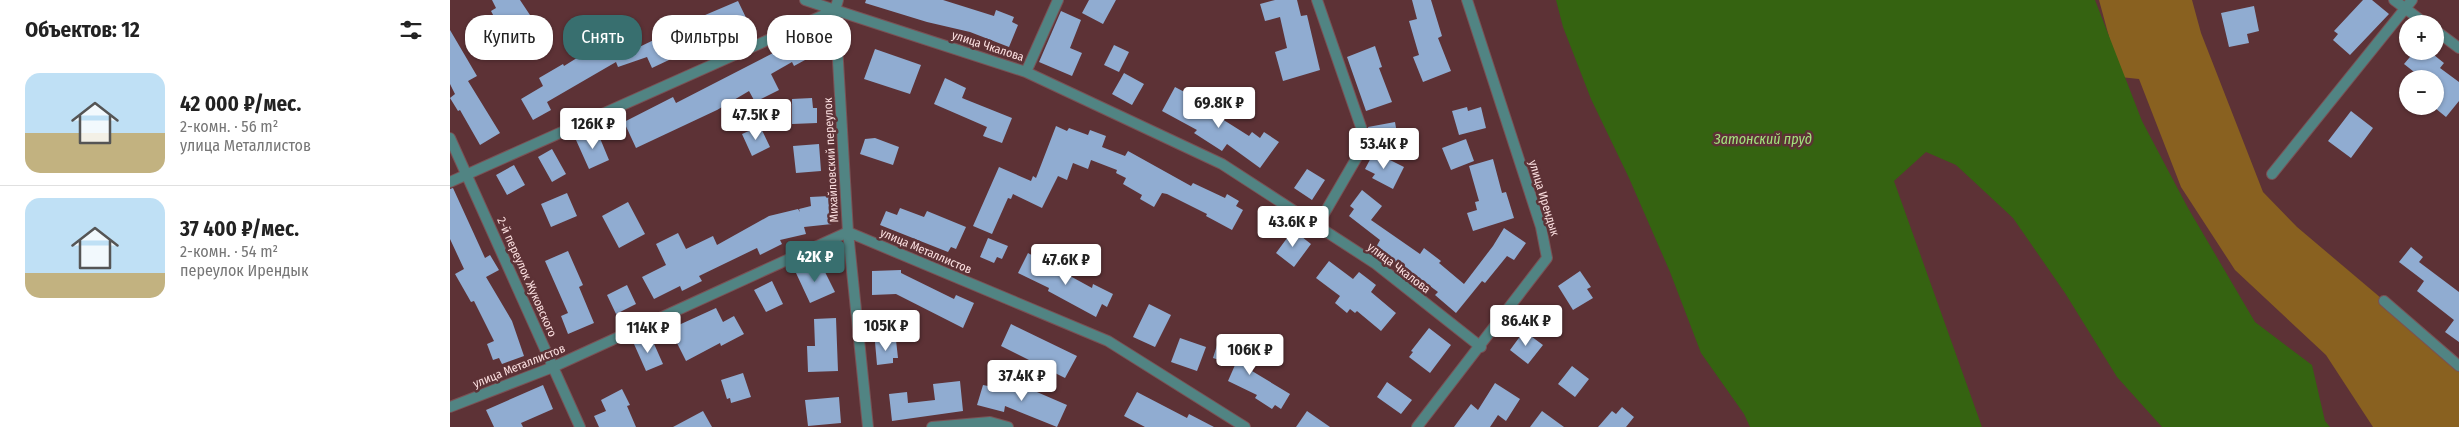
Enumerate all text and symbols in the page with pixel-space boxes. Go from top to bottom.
chip: Купить [465,15,553,60]
chip: Снять [563,15,642,60]
chip: Фильтры [652,15,757,60]
chip: Новое [767,15,851,60]
map controls [2399,15,2444,115]
button: + [2399,15,2444,60]
icon: filters [397,16,425,44]
text: Объектов: 12 [25,17,140,43]
street label: улица Чкалова [950,28,1026,64]
button: − [2399,70,2444,115]
pin: 69.8K ₽ [1173,86,1265,129]
text: 42 000 ₽/мес. [180,91,301,117]
icon: home [65,93,125,153]
text: 69.8K ₽ [1194,93,1244,112]
street label: Михайловский переулок [821,97,841,223]
pin: 47.5K ₽ [710,98,802,141]
text: 47.5K ₽ [732,105,780,124]
pin: 126K ₽ [552,108,634,150]
text: 126K ₽ [571,114,615,133]
text: 2-комн. · 56 m² [180,117,278,136]
pin: 53.4K ₽ [1338,128,1430,170]
water label: Затонский пруд [1713,131,1812,148]
text: 53.4K ₽ [1360,134,1408,153]
text: улица Металлистов [180,136,311,155]
street label: улица Ирендык [1526,158,1562,238]
pin: 43.6K ₽ [1247,206,1339,248]
text: 43.6K ₽ [1269,212,1317,231]
street label: 2-й переулок Жуковского [494,215,560,339]
text: 37 400 ₽/мес. [180,216,299,242]
icon: home [65,218,125,278]
street label: улица Металлистов [878,225,974,277]
pin: 42K ₽ [780,240,850,283]
street label: улица Чкалова [1365,240,1433,296]
text: 2-комн. · 54 m² [180,242,278,261]
pin: 47.6K ₽ [1020,244,1112,286]
text: 42K ₽ [797,247,833,266]
text: 47.6K ₽ [1042,250,1090,269]
text: переулок Ирендык [180,261,308,280]
pin: 86.4K ₽ [1480,304,1572,347]
pin: 105K ₽ [845,310,927,352]
text: 86.4K ₽ [1501,311,1551,330]
pin: 114K ₽ [607,312,689,354]
text: 105K ₽ [864,316,908,335]
text: 114K ₽ [627,318,669,337]
pin: 106K ₽ [1209,334,1291,376]
text: 106K ₽ [1227,340,1273,359]
street label: улица Металлистов [471,341,567,391]
pin: 37.4K ₽ [976,360,1068,402]
text: 37.4K ₽ [998,366,1046,385]

